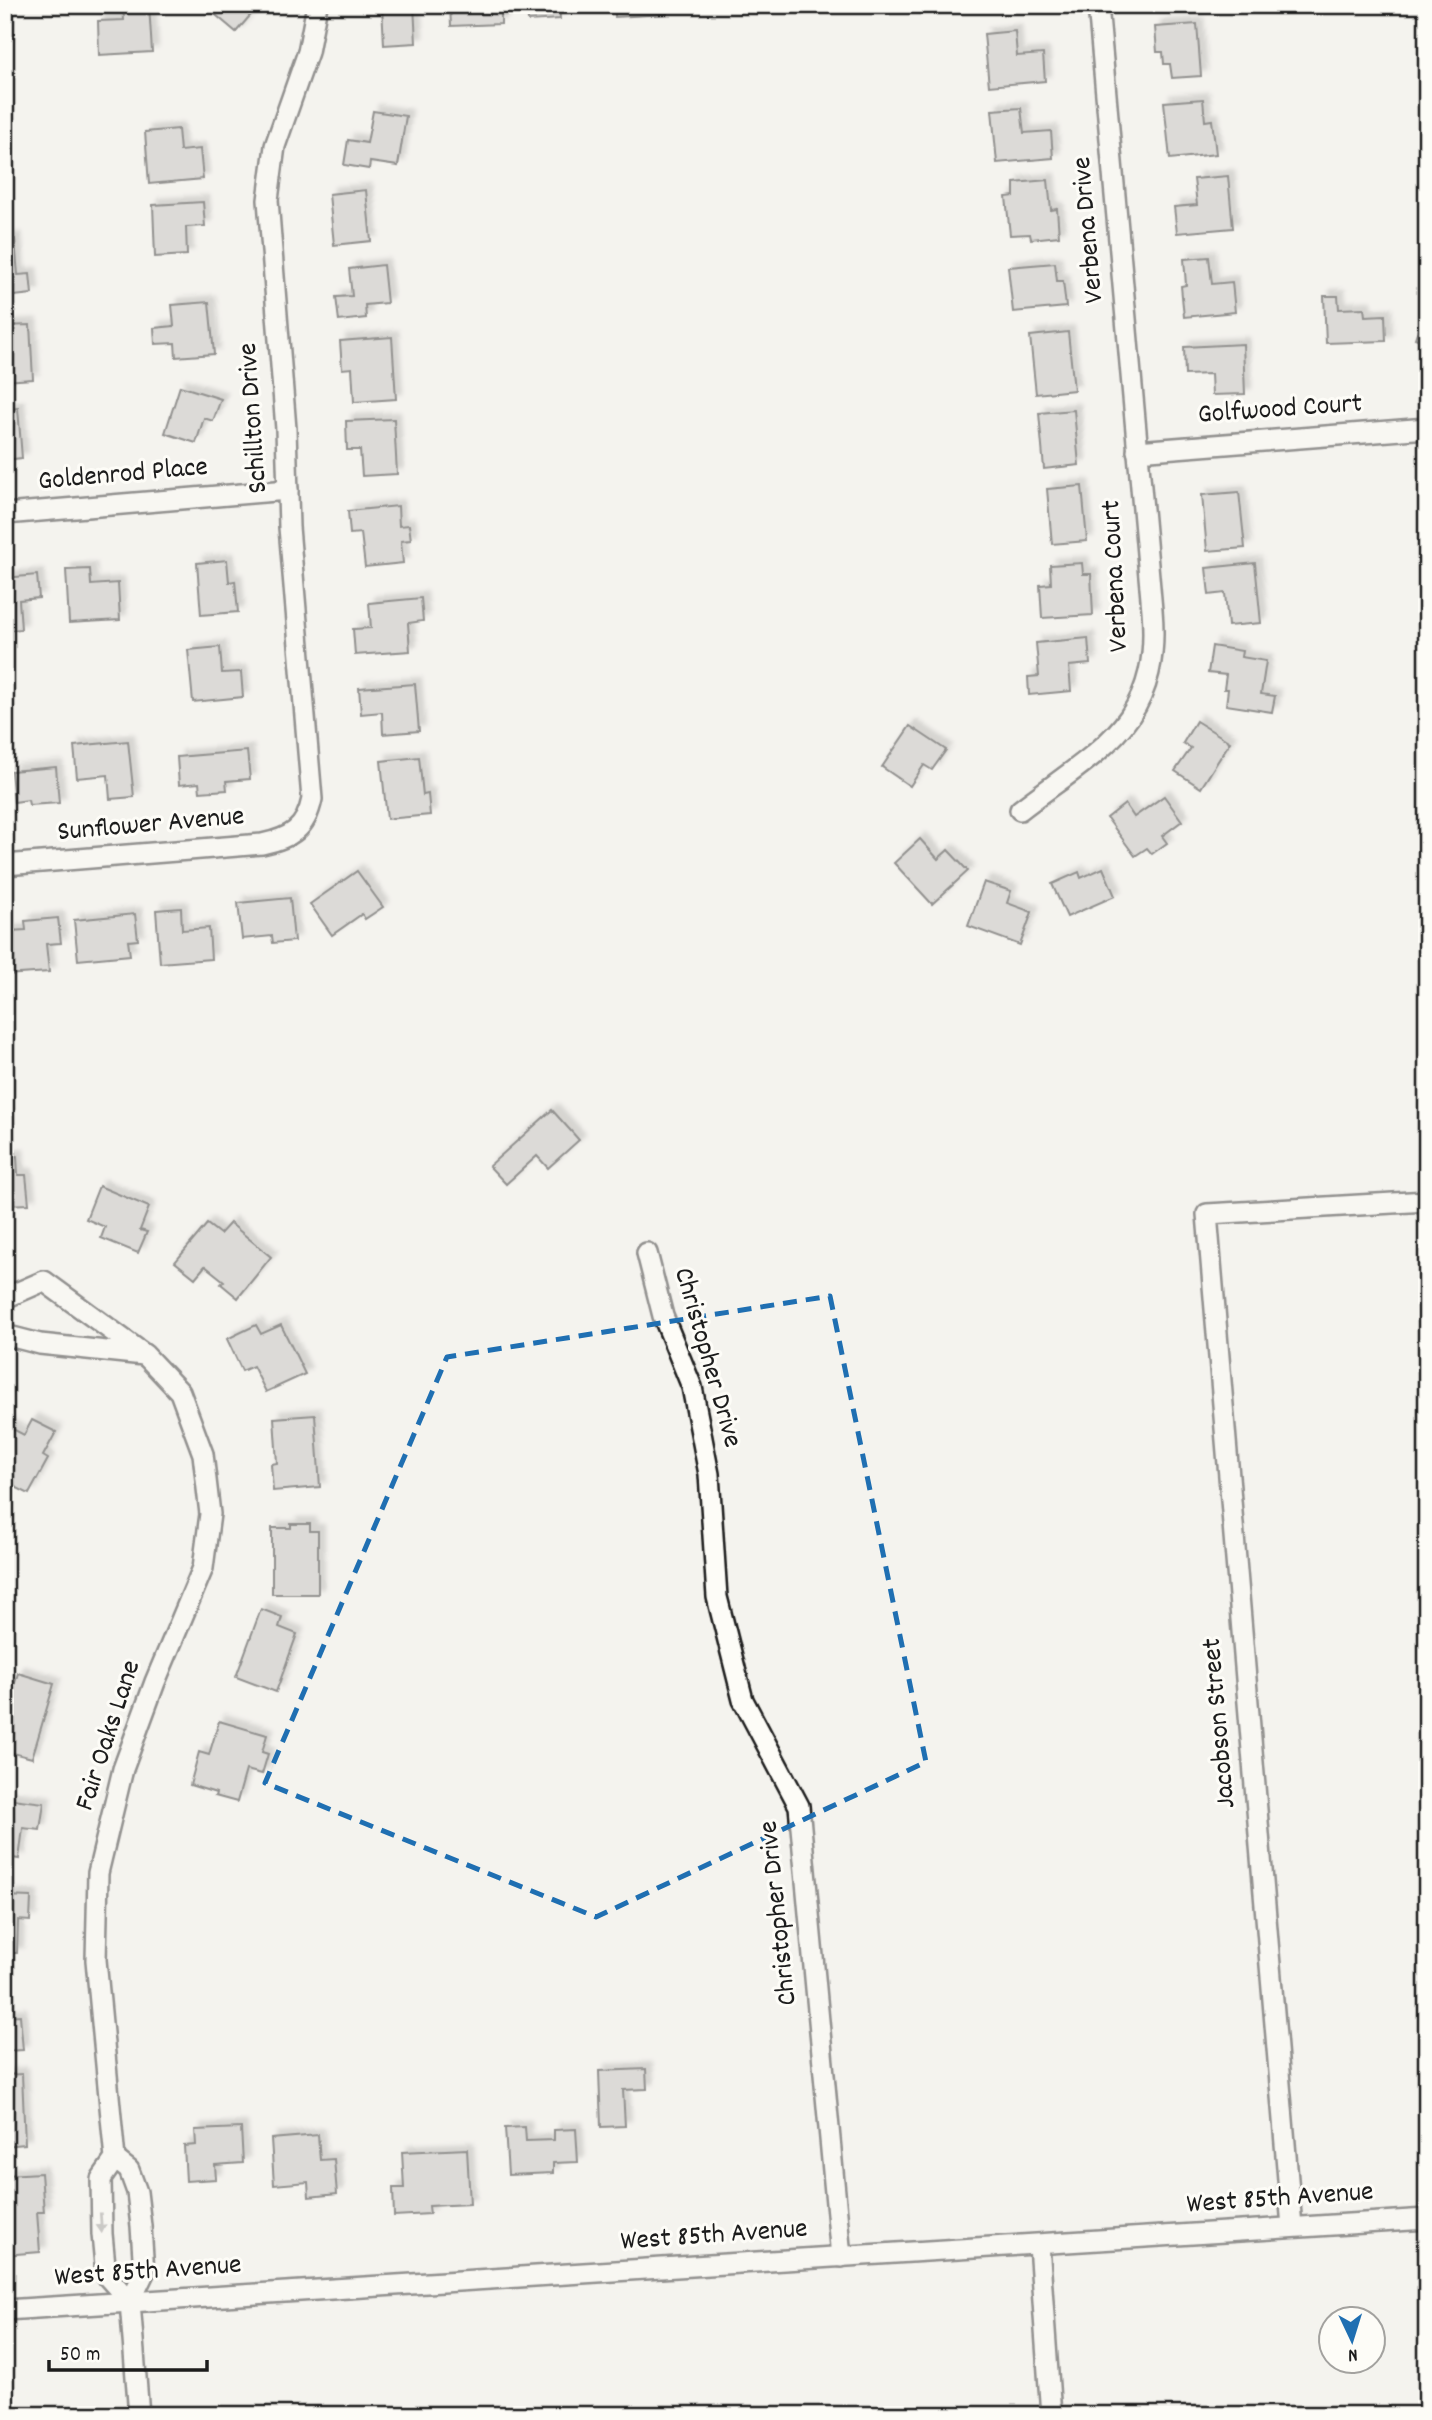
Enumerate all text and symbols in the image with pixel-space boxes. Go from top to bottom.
street label: Verbena Drive [1064,155,1116,305]
street label: Schillton Drive [230,341,280,495]
street label: Golfwood Court [1196,385,1364,437]
street label: Goldenrod Place [37,449,209,503]
street label: Verbena Court [1093,499,1141,653]
street label: Sunflower Avenue [56,798,246,854]
street label: Christopher Drive [661,1263,751,1453]
street label: Jacobson Street [1194,1636,1248,1810]
street label: Fair Oaks Lane [67,1656,153,1816]
street label: Christopher Drive [750,1819,810,2007]
street label: West 85th Avenue [1185,2174,1375,2226]
street label: West 85th Avenue [619,2211,809,2263]
one-way arrow [96,2212,107,2234]
street label: West 85th Avenue [53,2247,243,2299]
north arrow [1316,2304,1386,2374]
scale bar [49,2329,206,2373]
text: N [1347,2340,1359,2367]
text: 50 m [60,2341,100,2371]

